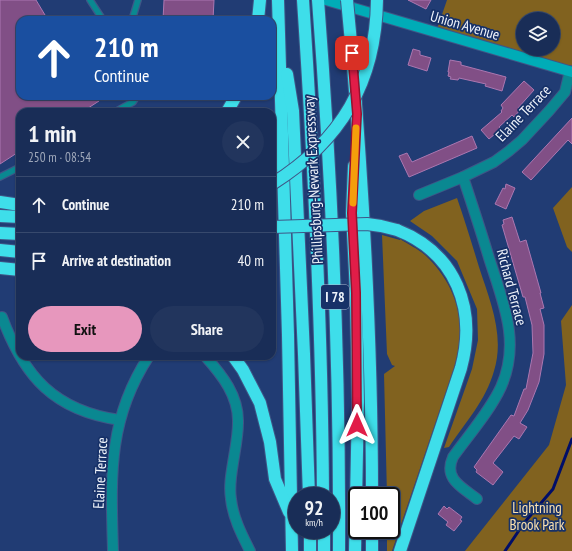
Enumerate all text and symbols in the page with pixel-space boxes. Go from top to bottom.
street label: Union Avenue [428,6,502,44]
map controls [516,12,560,56]
button: layers [516,12,560,56]
text: 210 m [94,28,158,65]
icon: ahead [28,32,80,84]
pin [335,36,369,70]
icon: arrive [341,42,363,64]
text: Continue [94,64,149,87]
street label: Elaine Terrace [491,81,555,145]
street label: Phillipsburg-Newark Expressway [299,95,327,265]
text: 1 min [28,118,76,149]
button: close [222,121,264,163]
text: 250 m · 08:54 [28,149,91,166]
icon: ahead [28,194,50,216]
text: Continue [62,195,109,214]
text: 210 m [231,195,264,214]
street label: Richard Terrace [493,247,531,327]
icon: arrive [28,250,50,272]
text: Arrive at destination [62,251,171,270]
text: 40 m [238,251,264,270]
road number: I 78 [321,285,349,309]
button: Exit [28,306,142,352]
button: Share [150,306,264,352]
position arrow [336,404,378,446]
street label: Elaine Terrace [89,437,111,509]
speed limit sign: 100 [348,487,400,539]
text: 92 [304,495,324,521]
park label: Lightning Brook Park [509,498,565,534]
text: km/h [305,516,323,529]

